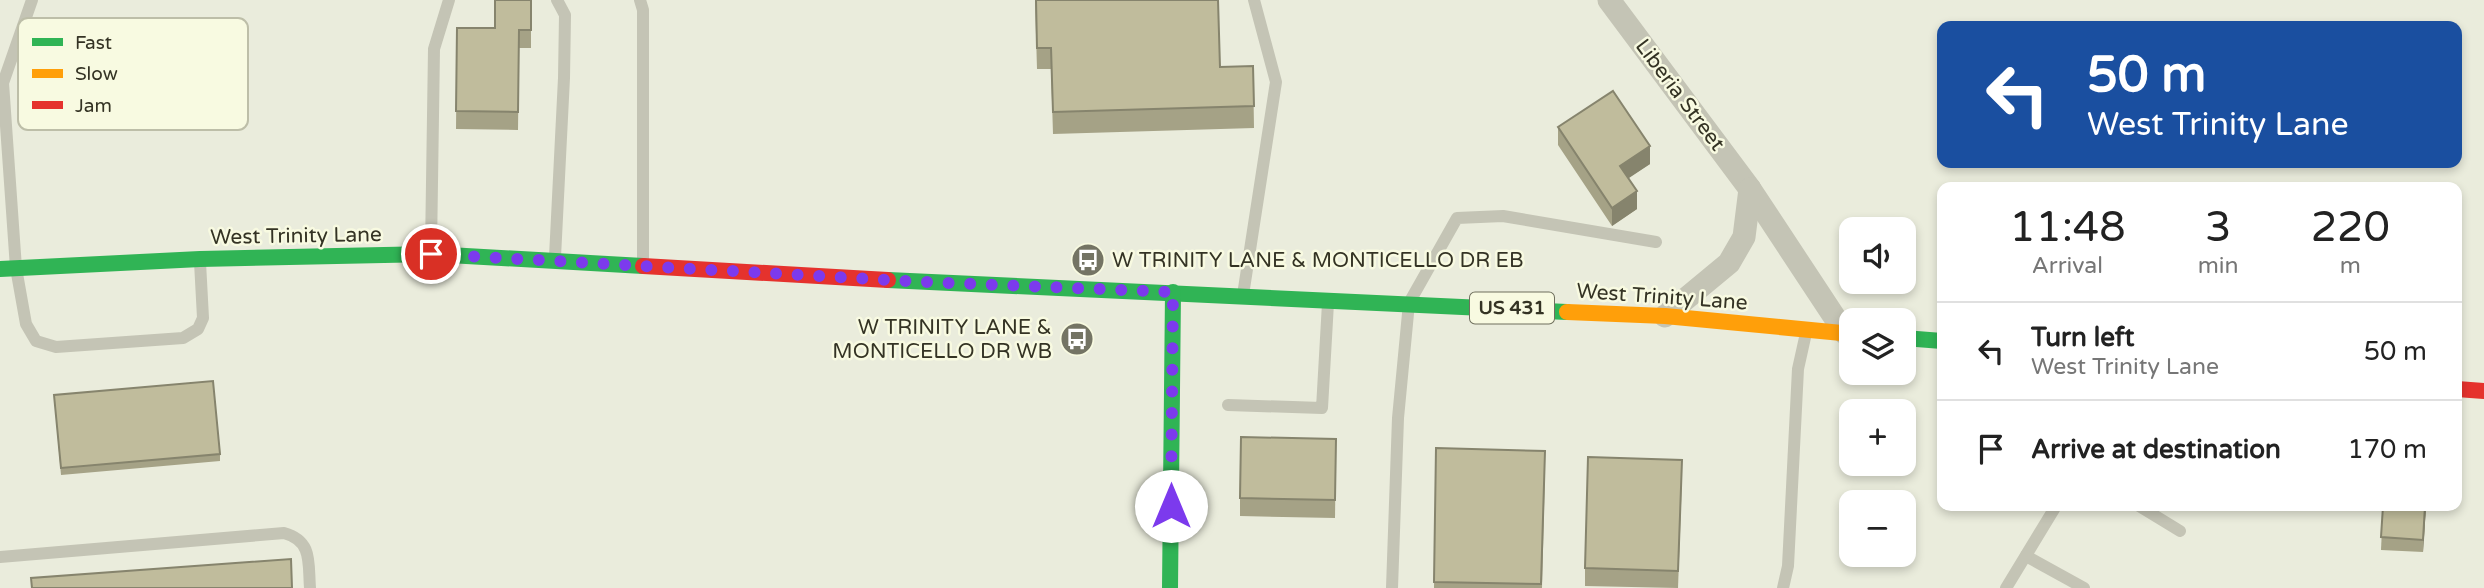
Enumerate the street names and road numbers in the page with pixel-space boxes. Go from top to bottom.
street label: Liberia Street [1630,34,1730,156]
street label: West Trinity Lane [210,222,382,250]
street label: West Trinity Lane [1575,279,1749,315]
road number: US 431 [1470,292,1554,324]

